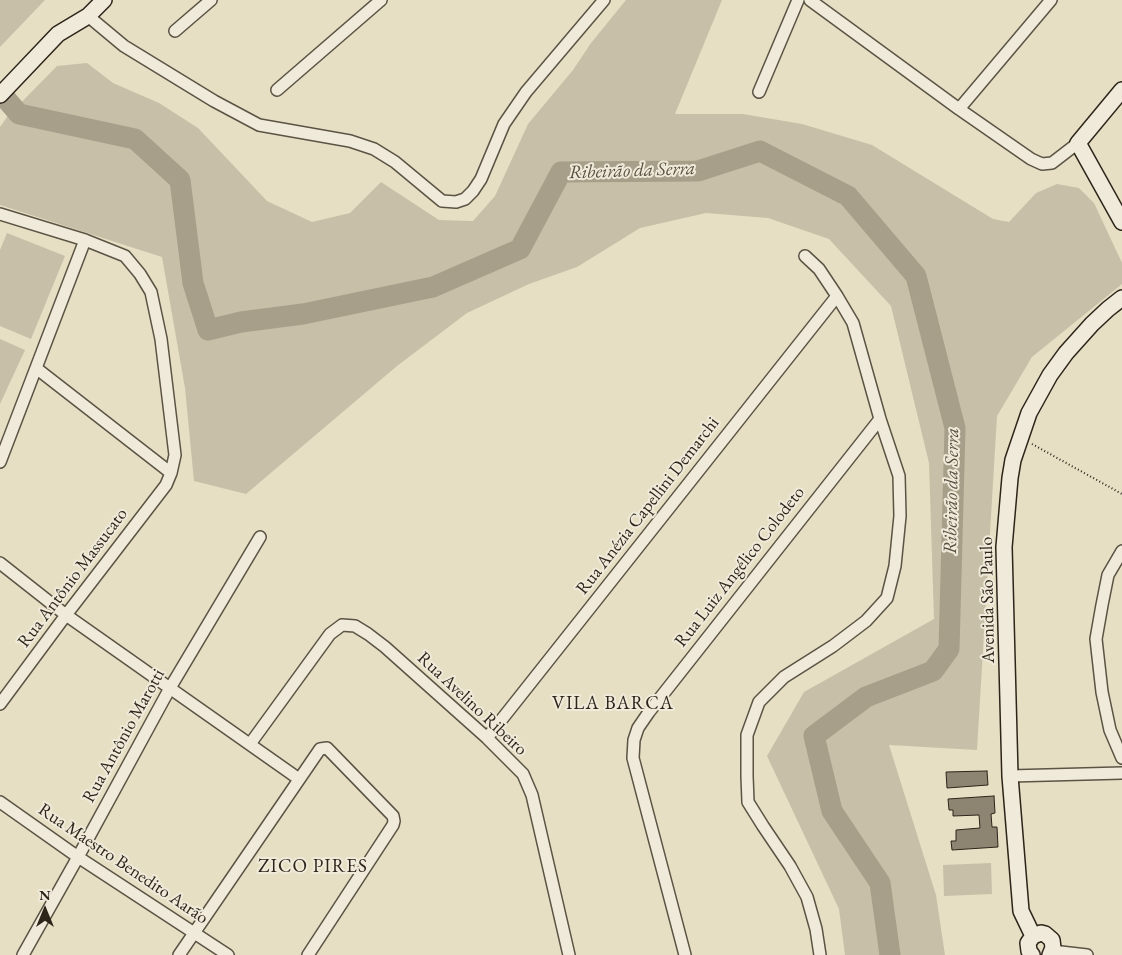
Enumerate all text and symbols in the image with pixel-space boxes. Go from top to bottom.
water label: Ribeirão da Serra [568,157,696,185]
street label: Rua Anézia Capellini Demarchi [572,413,724,599]
water label: Ribeirão da Serra [939,428,965,554]
street label: Rua Luiz Angélico Colodeto [670,482,810,652]
street label: Rua Antônio Massucato [14,504,132,652]
street label: Avenida São Paulo [976,537,1000,663]
street label: Rua Avelino Ribeiro [413,648,531,760]
street label: Rua Antônio Marotti [78,665,170,807]
district label: VILA BARCA [551,693,675,715]
street label: Rua Maestro Benedito Aarão [34,799,212,929]
district label: ZICO PIRES [257,856,369,878]
north arrow [20,885,70,935]
text: N [39,886,51,904]

